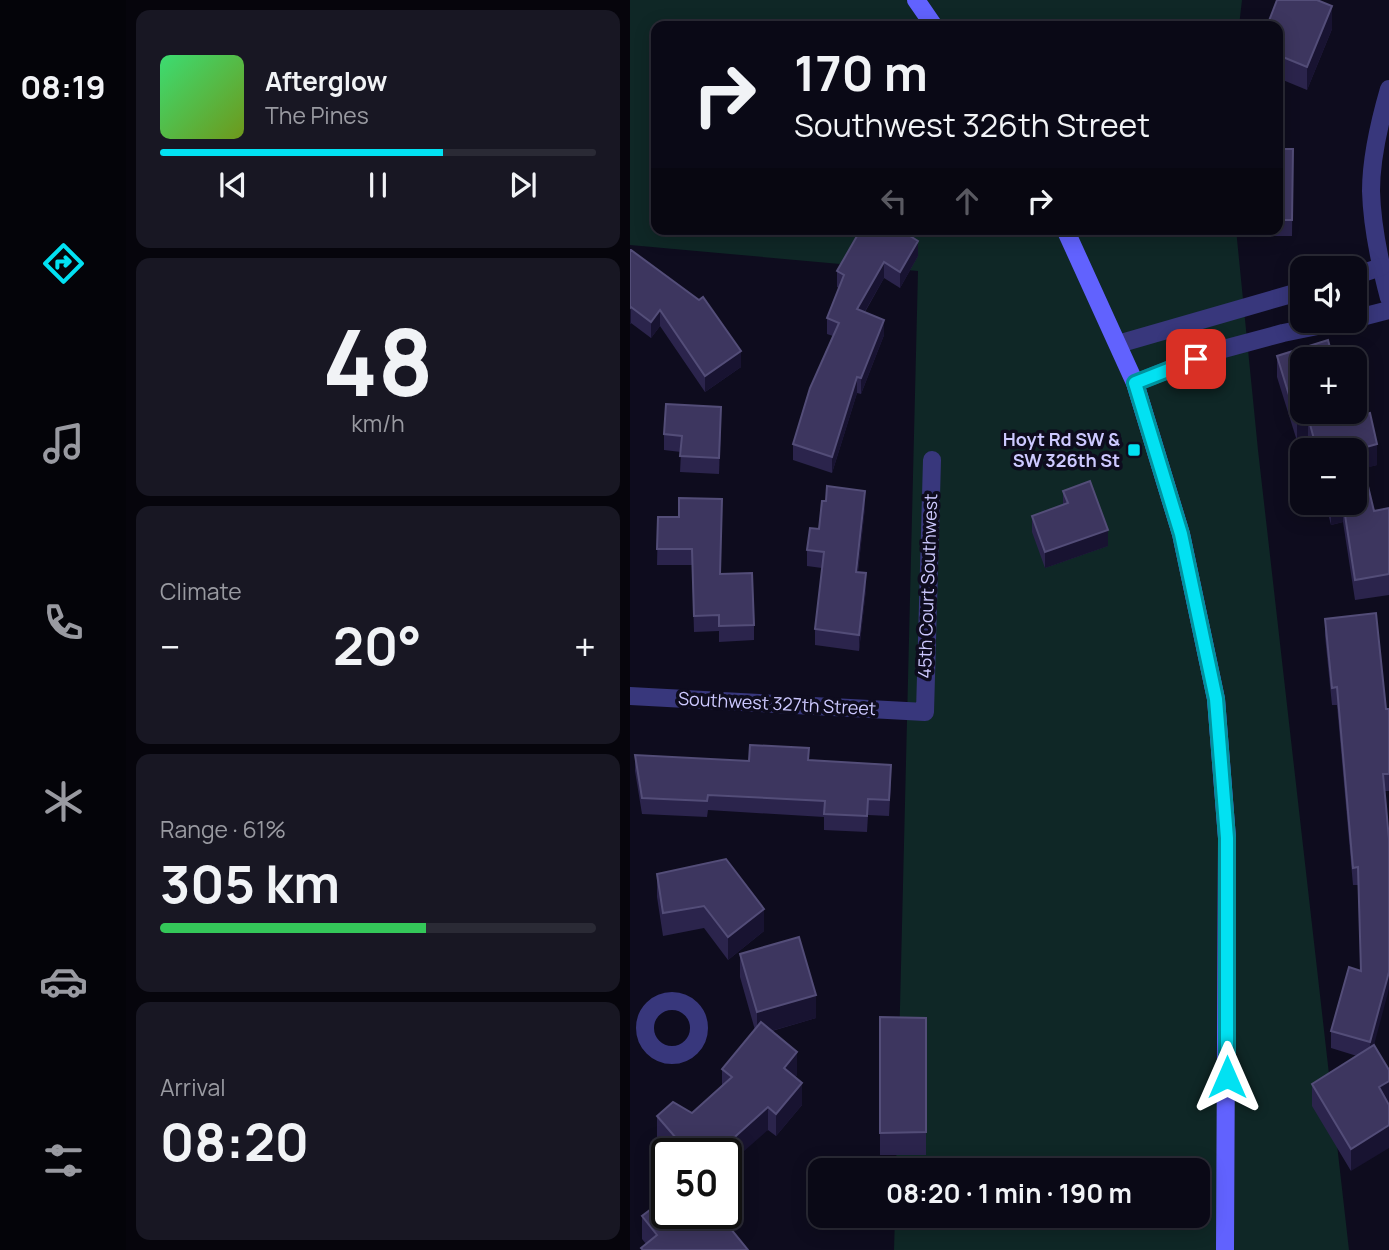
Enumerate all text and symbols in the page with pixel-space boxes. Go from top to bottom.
text: 170 m [794,39,928,106]
icon: right [679,49,770,140]
text: Afterglow [265,63,387,99]
text: 08:19 [20,65,106,109]
text: The Pines [265,99,369,131]
text: Southwest 326th Street [794,103,1150,147]
icon: previous [214,166,252,204]
icon: pause [359,166,397,204]
icon: next [504,166,542,204]
icon: left [875,182,913,220]
icon: ahead [948,182,986,220]
icon: right [1021,182,1059,220]
icon: directions [39,239,88,288]
map controls [1290,256,1367,515]
button: sound [1290,256,1367,333]
text: 48 [322,299,434,423]
pin [1166,329,1226,389]
icon: arrive [1177,340,1215,378]
button: + [1290,347,1367,424]
text: km/h [351,407,405,439]
icon: music [39,419,88,468]
place label: Hoyt Rd SW & SW 326th St [1003,427,1120,472]
button: − [1290,438,1367,515]
marker: Hoyt Rd SW & SW 326th St [1126,442,1142,458]
street label: 45th Court Southwest [912,493,942,679]
text: Climate [160,575,242,607]
icon: phone [39,598,88,647]
text: 20° [333,610,422,681]
text: − [160,620,181,672]
text: + [574,620,596,672]
street label: Southwest 327th Street [677,686,877,720]
icon: climate [39,777,88,826]
text: Range · 61% [160,813,286,845]
text: 305 km [160,848,340,919]
icon: car [39,957,88,1006]
position arrow [1190,1040,1264,1114]
text: Arrival [160,1071,226,1103]
text: 08:20 [160,1106,309,1177]
icon: filters [39,1136,88,1185]
speed limit sign: 50 [651,1138,742,1229]
text: 08:20 · 1 min · 190 m [886,1175,1132,1211]

